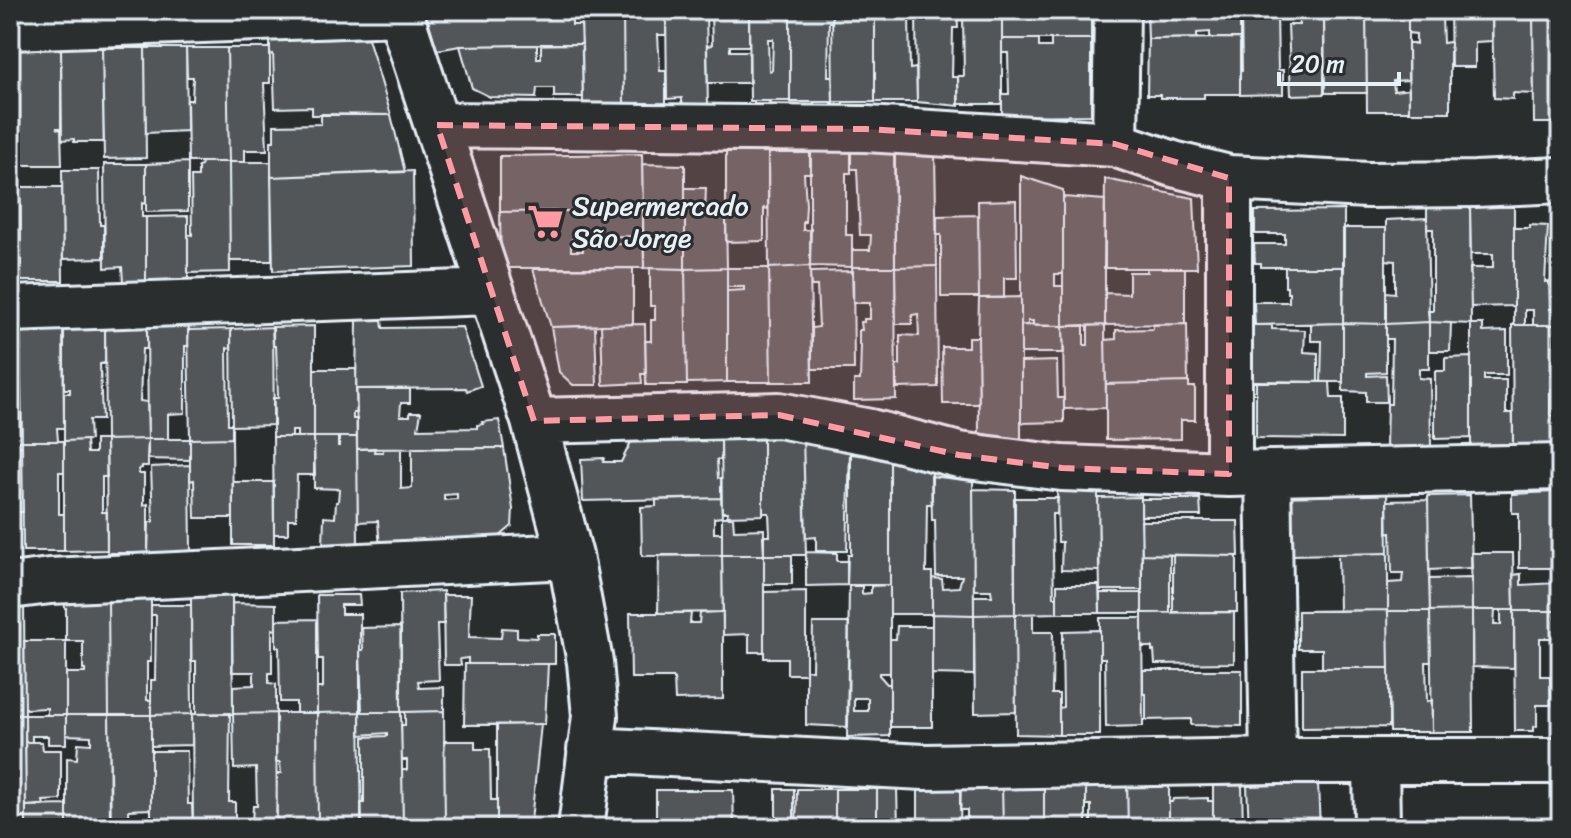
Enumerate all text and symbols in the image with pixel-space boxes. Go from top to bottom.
scale bar [1279,36,1399,86]
text: 20 m [1291,43,1345,85]
place label: Supermercado São Jorge [572,181,749,262]
supermarket icon: Supermercado São Jorge [527,202,565,240]

